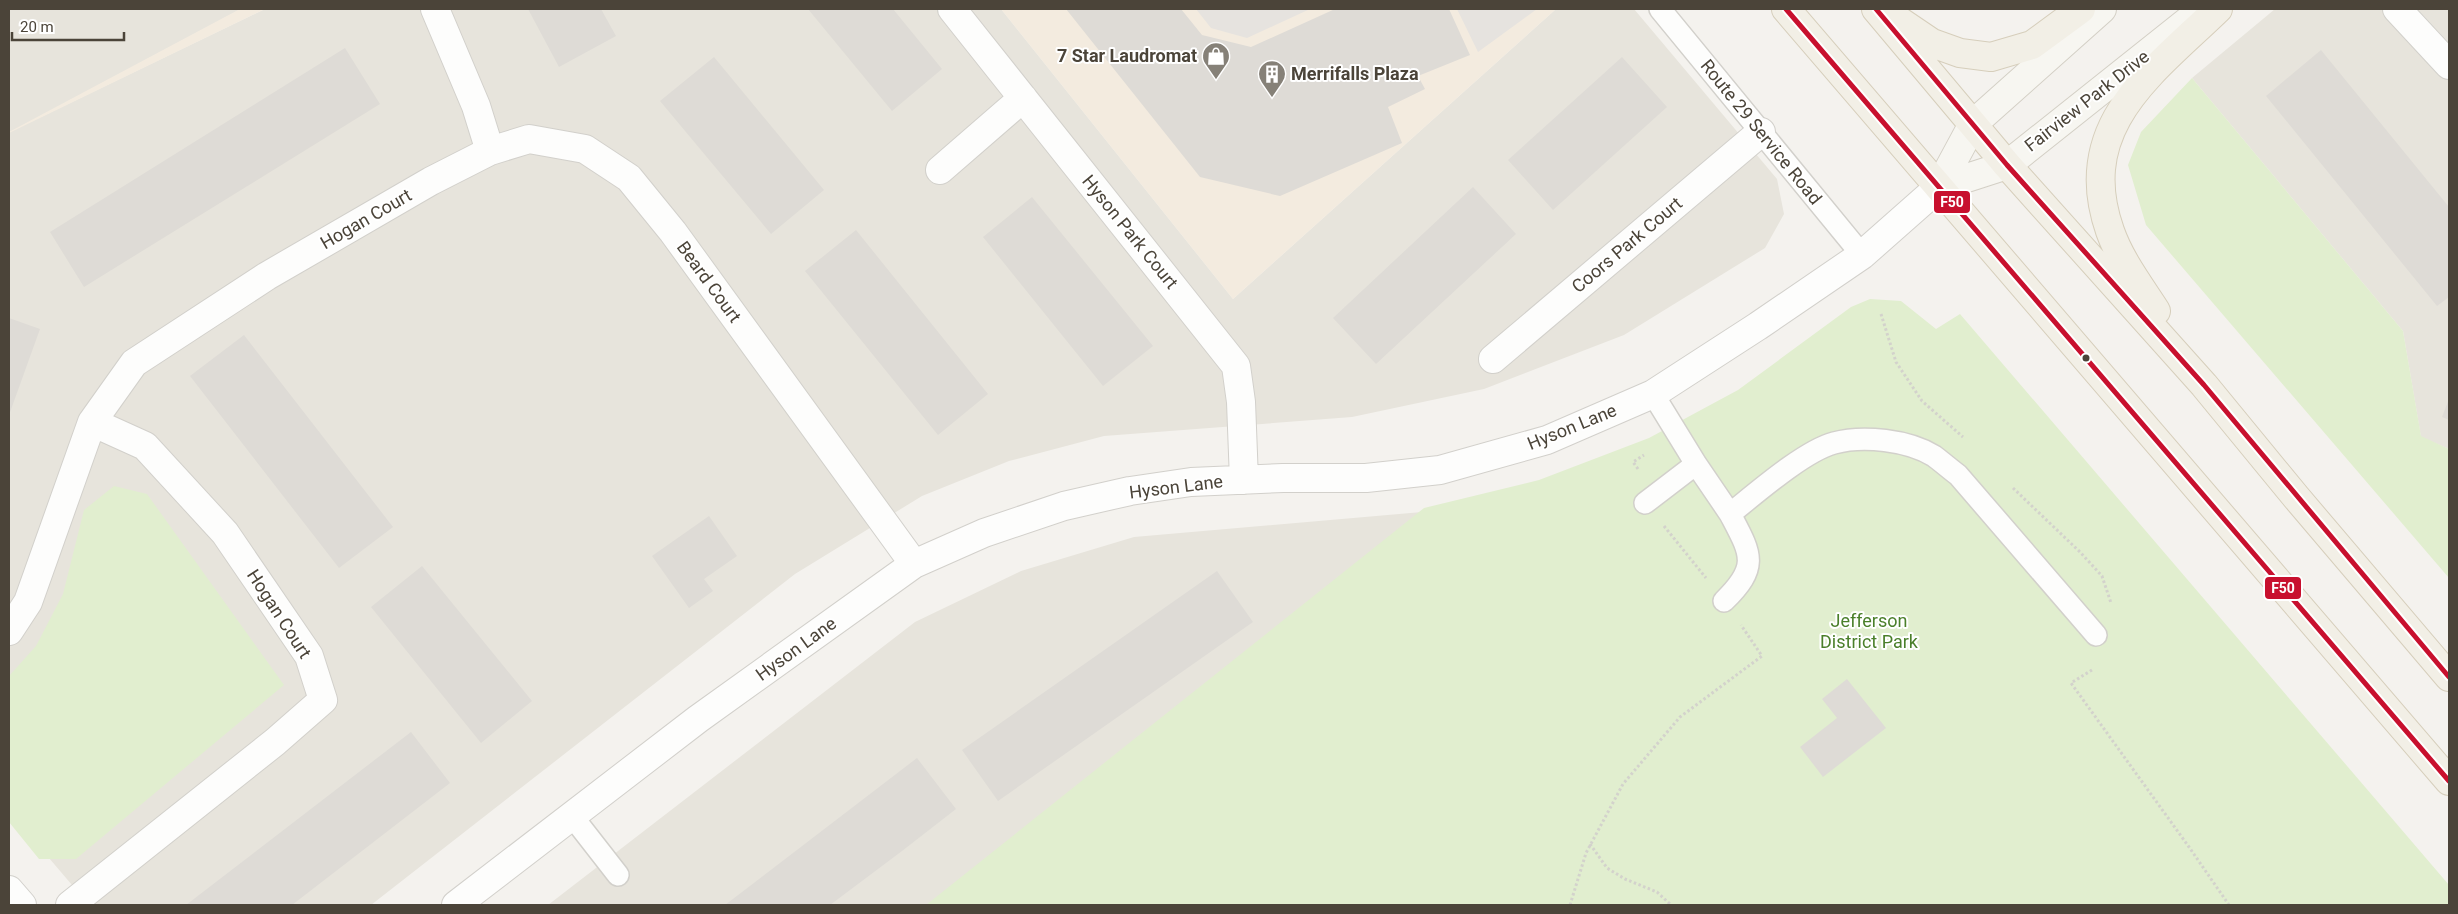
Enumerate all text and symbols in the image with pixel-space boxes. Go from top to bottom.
scale bar [12,10,125,42]
text: 20 m [20,18,54,36]
shop icon: 7 Star Laudromat [1201,41,1231,80]
place label: 7 Star Laudromat [1057,45,1197,66]
street label: Fairview Park Drive [2020,46,2153,156]
street label: Route 29 Service Road [1697,55,1826,208]
building icon: Merrifalls Plaza [1257,59,1287,98]
place label: Merrifalls Plaza [1291,63,1419,84]
street label: Hyson Park Court [1078,171,1183,293]
street label: Hogan Court [316,184,415,253]
line badge: F50 [1933,190,1971,214]
street label: Coors Park Court [1567,192,1686,297]
text: F50 [1940,194,1964,210]
street label: Beard Court [673,237,746,327]
unlabelled marker [2081,353,2091,363]
street label: Hyson Lane [1524,399,1619,454]
street label: Hyson Lane [1128,470,1224,503]
street label: Hogan Court [243,565,316,662]
line badge: F50 [2264,576,2302,600]
text: F50 [2271,580,2295,596]
park label: Jefferson District Park [1820,610,1919,652]
street label: Hyson Lane [751,612,840,685]

